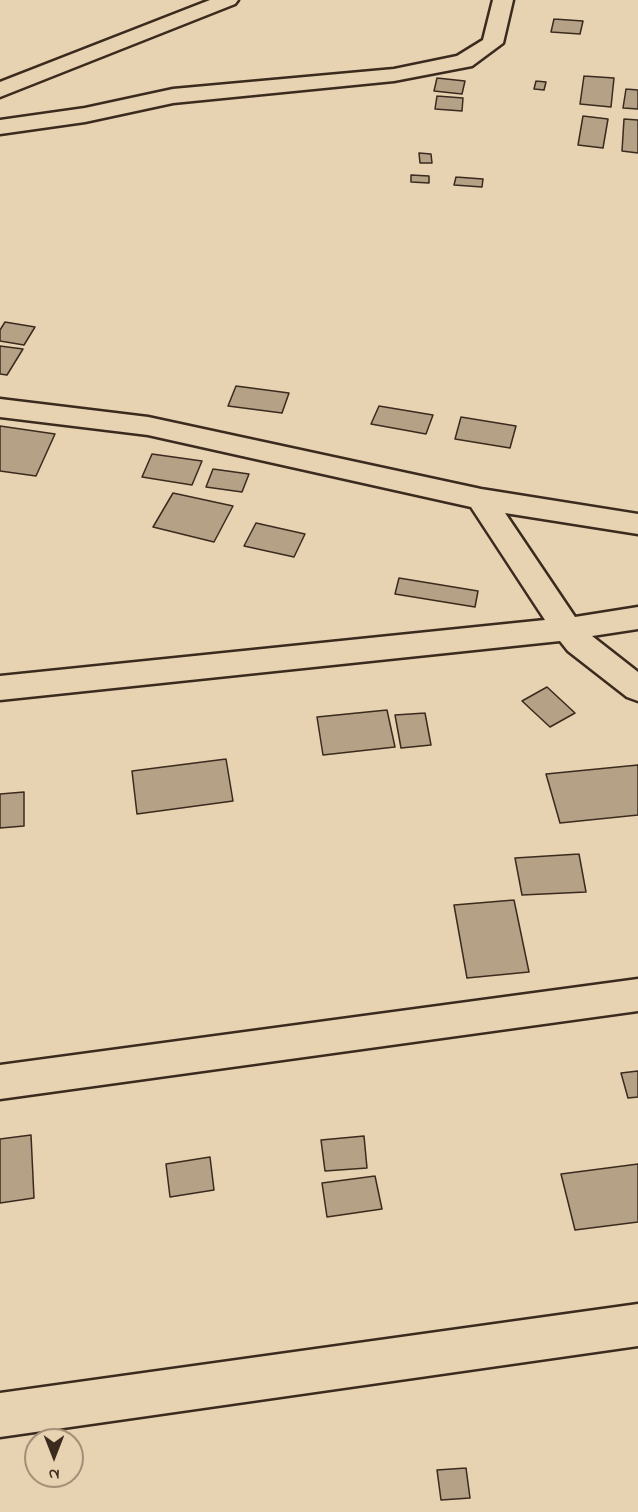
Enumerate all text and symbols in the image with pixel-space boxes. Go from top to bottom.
north arrow [24,1428,84,1488]
text: N [49,1462,59,1486]

